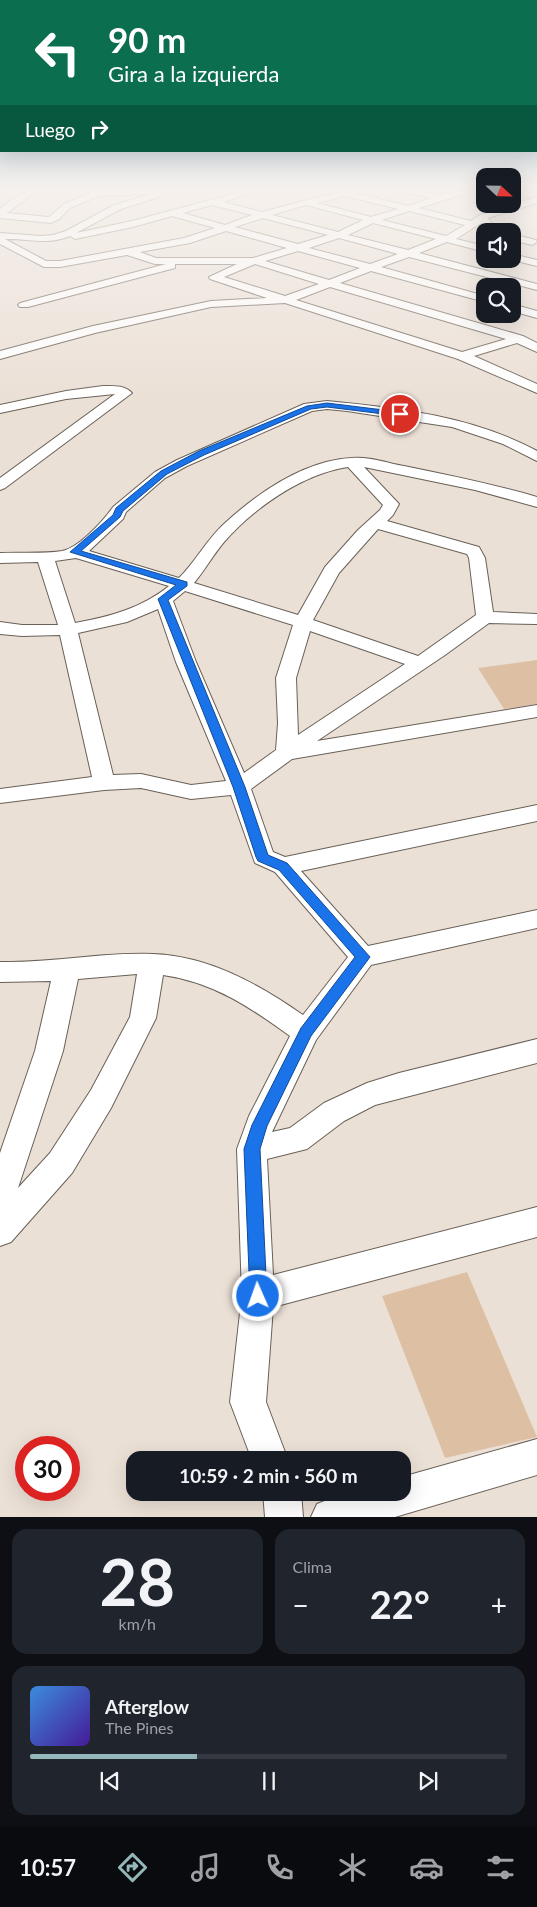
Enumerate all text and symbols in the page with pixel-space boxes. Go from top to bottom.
text: 90 m [108,18,186,60]
icon: left [25,20,90,85]
text: Gira a la izquierda [108,60,279,87]
icon: right [85,115,113,143]
text: Luego [25,118,75,141]
north arrow [476,168,521,212]
map controls [476,168,521,323]
button: sound [476,223,521,268]
button: search [476,278,521,323]
pin [379,393,421,435]
icon: arrive [386,400,414,428]
position arrow [231,1269,283,1321]
speed limit sign: 30 [15,1436,80,1501]
text: 10:59 · 2 min · 560 m [179,1464,358,1487]
text: 28 [100,1542,175,1620]
text: Clima [293,1557,332,1576]
text: 22° [370,1581,430,1627]
text: − [293,1588,309,1622]
text: + [491,1588,507,1622]
text: km/h [119,1614,156,1633]
text: Afterglow [105,1695,189,1718]
text: The Pines [105,1718,174,1737]
icon: previous [96,1767,124,1795]
icon: pause [255,1767,283,1795]
icon: next [414,1767,442,1795]
icon: directions [115,1850,150,1885]
icon: music [188,1850,223,1885]
icon: phone [262,1850,297,1885]
icon: climate [335,1850,370,1885]
icon: car [409,1850,444,1885]
icon: filters [483,1850,518,1885]
text: 10:57 [19,1854,76,1881]

